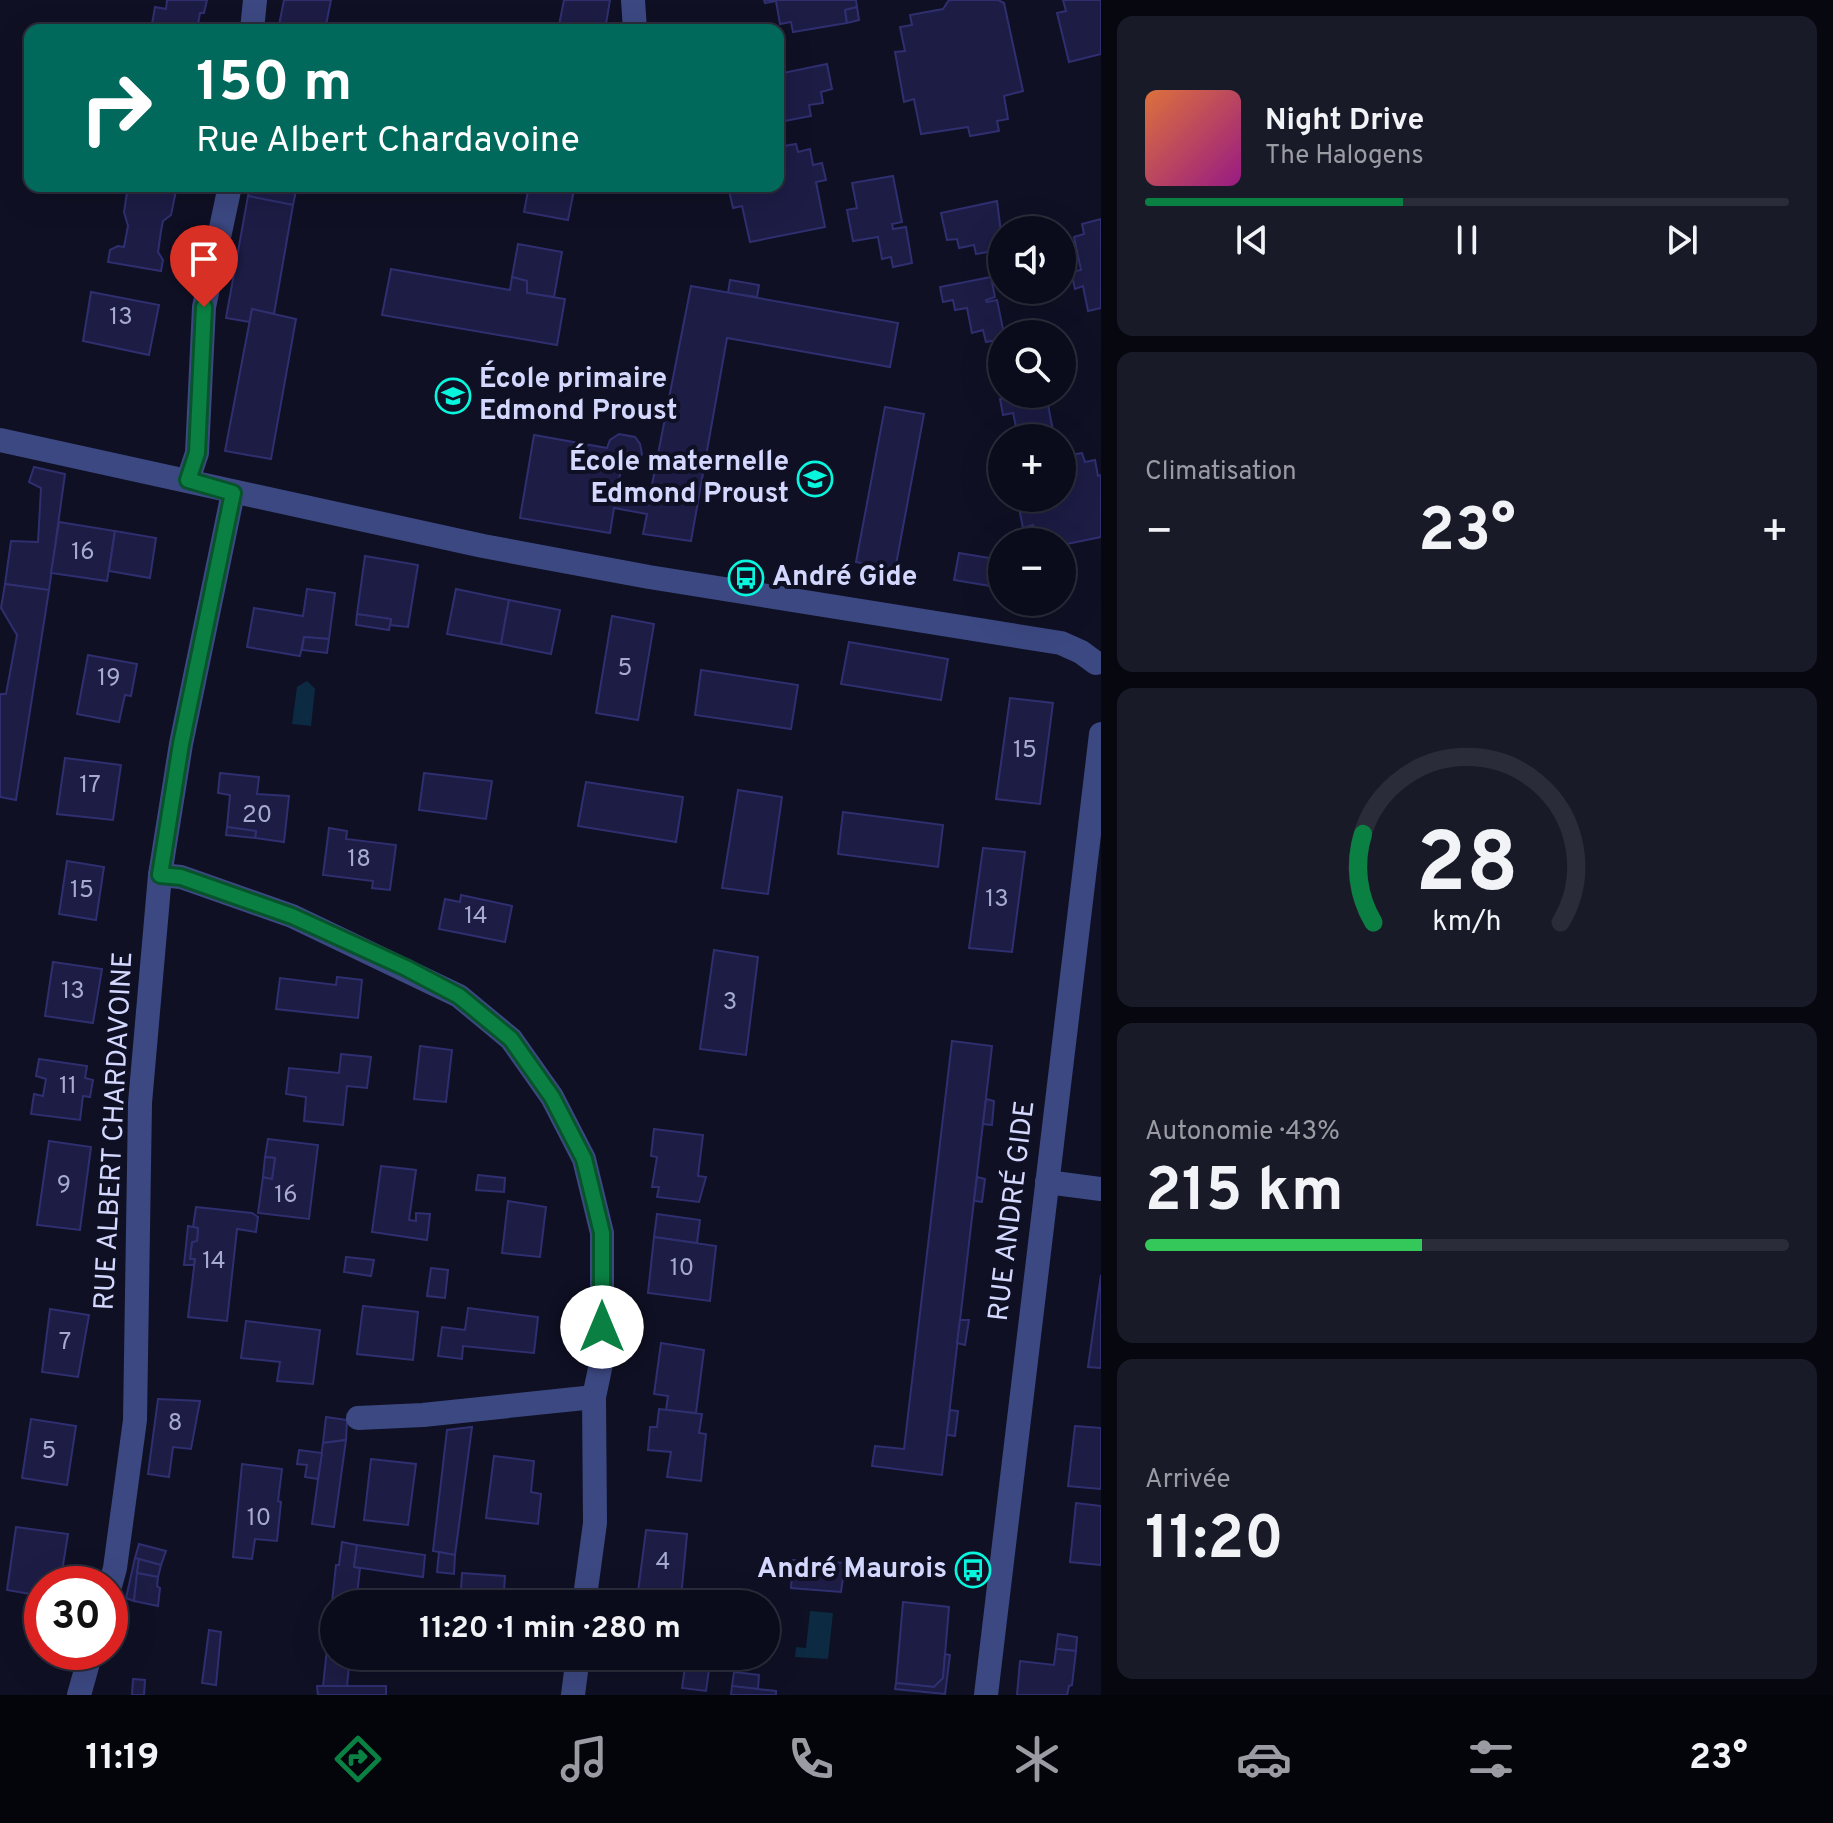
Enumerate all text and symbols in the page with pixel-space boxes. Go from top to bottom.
text: 150 m [196,50,352,120]
icon: right [64,56,168,160]
text: Night Drive [1265,103,1424,140]
text: Rue Albert Chardavoine [196,119,580,165]
text: The Halogens [1265,140,1424,173]
map controls [988,216,1076,616]
button: sound [988,216,1076,304]
icon: previous [1230,218,1274,262]
icon: pause [1445,218,1489,262]
icon: next [1660,218,1704,262]
pin [170,225,238,307]
icon: arrive [182,237,226,281]
house number: 13 [109,303,133,333]
button: search [988,320,1076,408]
place label: École primaire Edmond Proust [479,360,677,430]
school or university icon: École primaire Edmond Proust [434,377,472,415]
button: + [988,424,1076,512]
place label: École maternelle Edmond Proust [569,443,789,513]
text: Climatisation [1145,456,1297,489]
school or university icon: École maternelle Edmond Proust [796,460,834,498]
text: 23° [1418,496,1516,572]
text: − [1145,506,1173,562]
text: + [1761,506,1789,562]
button: − [988,528,1076,616]
house number: 16 [71,538,95,568]
bus stop icon: André Gide [727,559,765,597]
place label: André Gide [772,560,917,596]
house number: 5 [618,654,632,684]
house number: 19 [97,664,121,694]
house number: 15 [1013,736,1037,766]
house number: 17 [79,771,101,801]
house number: 20 [242,801,272,831]
text: 28 [1415,816,1519,921]
house number: 18 [347,845,371,875]
house number: 15 [70,876,94,906]
house number: 13 [985,885,1009,915]
house number: 14 [464,902,488,932]
text: km/h [1432,906,1502,942]
street label: RUE ALBERT CHARDAVOINE [88,951,142,1311]
house number: 13 [61,977,85,1007]
house number: 3 [723,988,737,1018]
house number: 11 [59,1072,77,1102]
street label: RUE ANDRÉ GIDE [980,1098,1044,1323]
text: Autonomie · 43% [1145,1116,1340,1149]
text: 215 km [1145,1156,1344,1232]
house number: 9 [57,1171,71,1201]
house number: 16 [274,1181,298,1211]
house number: 14 [202,1247,226,1277]
house number: 10 [670,1254,694,1284]
position arrow [560,1285,644,1369]
house number: 7 [59,1328,71,1358]
house number: 8 [168,1409,182,1439]
house number: 5 [42,1437,56,1467]
text: Arrivée [1145,1464,1230,1497]
house number: 10 [247,1504,271,1534]
text: 11:20 [1145,1504,1284,1580]
house number: 4 [656,1548,670,1578]
bus stop icon: André Maurois [954,1551,992,1589]
place label: André Maurois [757,1552,947,1588]
speed limit sign: 30 [24,1566,128,1670]
text: 11:20 · 1 min · 280 m [419,1611,681,1648]
icon: directions [330,1731,386,1787]
icon: music [556,1731,612,1787]
icon: phone [783,1731,839,1787]
icon: climate [1009,1731,1065,1787]
icon: car [1236,1731,1292,1787]
icon: filters [1463,1731,1519,1787]
text: 11:19 [85,1736,159,1782]
text: 23° [1689,1736,1748,1782]

